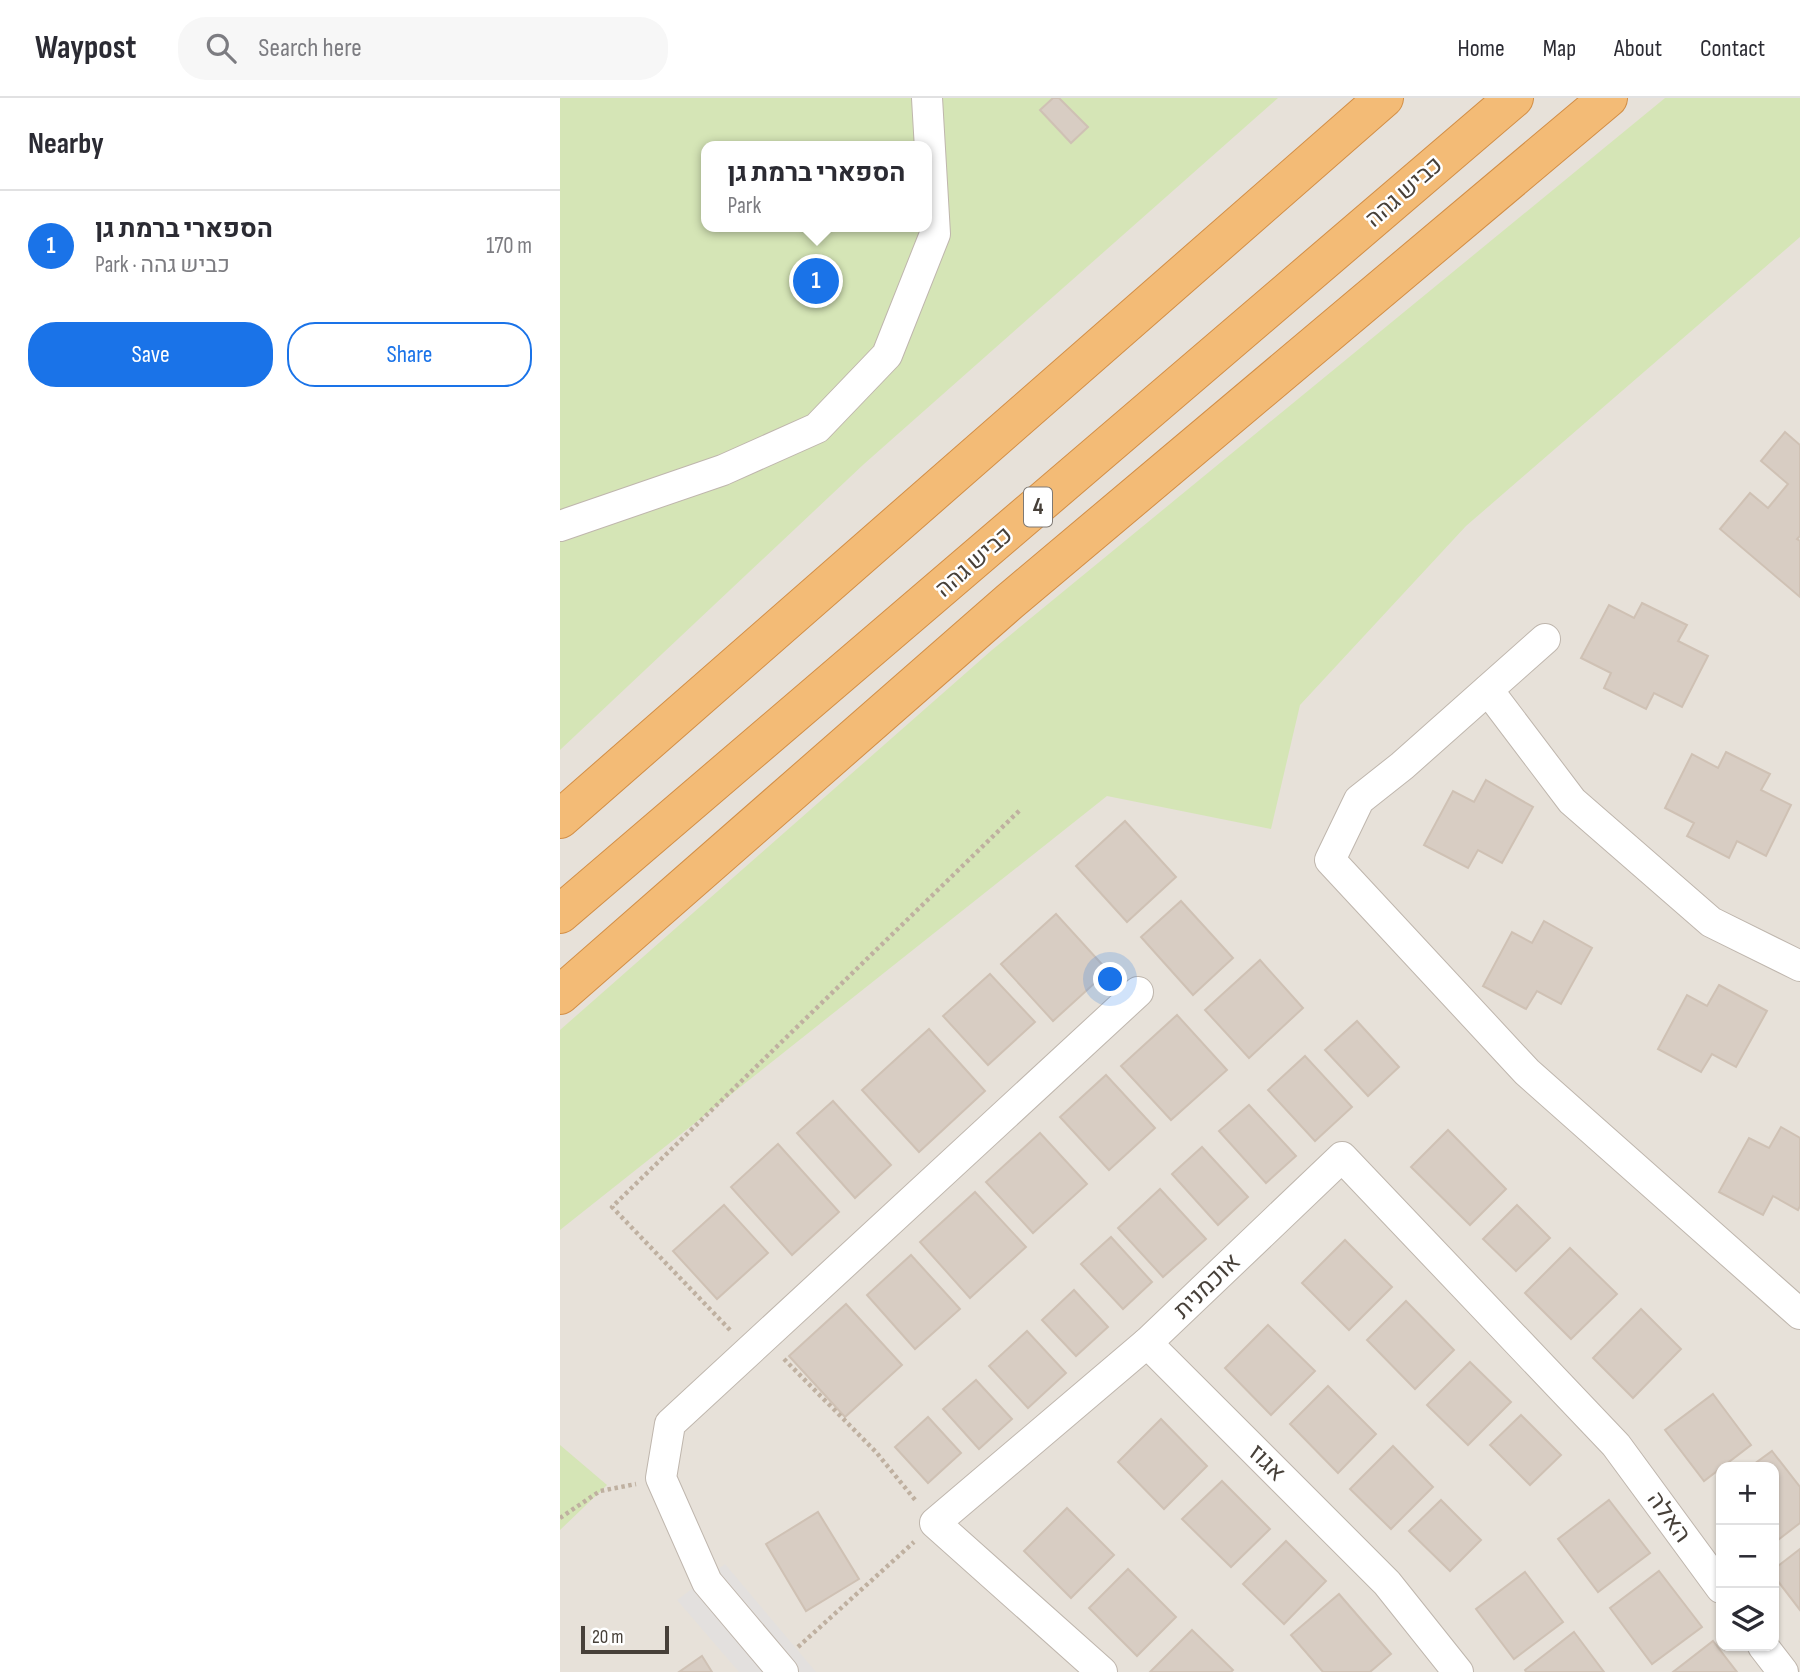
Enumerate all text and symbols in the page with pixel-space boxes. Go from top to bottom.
search box [178,17,668,80]
text: Waypost [35,28,136,68]
icon: search [202,29,240,67]
text: Search here [258,33,362,64]
text: Home [1457,34,1505,63]
text: Map [1543,34,1576,63]
text: About [1614,34,1662,63]
text: Contact [1700,34,1765,63]
text: Nearby [28,126,104,162]
popup [701,141,932,232]
street label: כביש גהה [1359,150,1449,234]
text: הספארי ברמת גן [728,158,905,189]
text: Park [728,192,761,220]
text: הספארי ברמת גן [95,214,273,245]
text: 1 [46,232,56,260]
text: 170 m [486,232,532,260]
text: Park · כביש גהה [95,251,230,279]
pin: 1 [793,255,839,307]
button: Save [28,322,273,387]
button: Share [287,322,532,387]
road number: 4 [1024,488,1052,526]
street label: כביש גהה [929,520,1019,604]
your location [1093,962,1127,996]
street label: אוכמנית [1168,1247,1246,1325]
street label: אגוז [1243,1439,1291,1487]
map controls [1716,1462,1779,1651]
button: + [1716,1462,1779,1525]
street label: האלה [1641,1486,1697,1548]
button: − [1716,1525,1779,1588]
button: layers [1716,1588,1779,1651]
scale bar [581,1623,668,1655]
text: 20 m [592,1626,624,1649]

